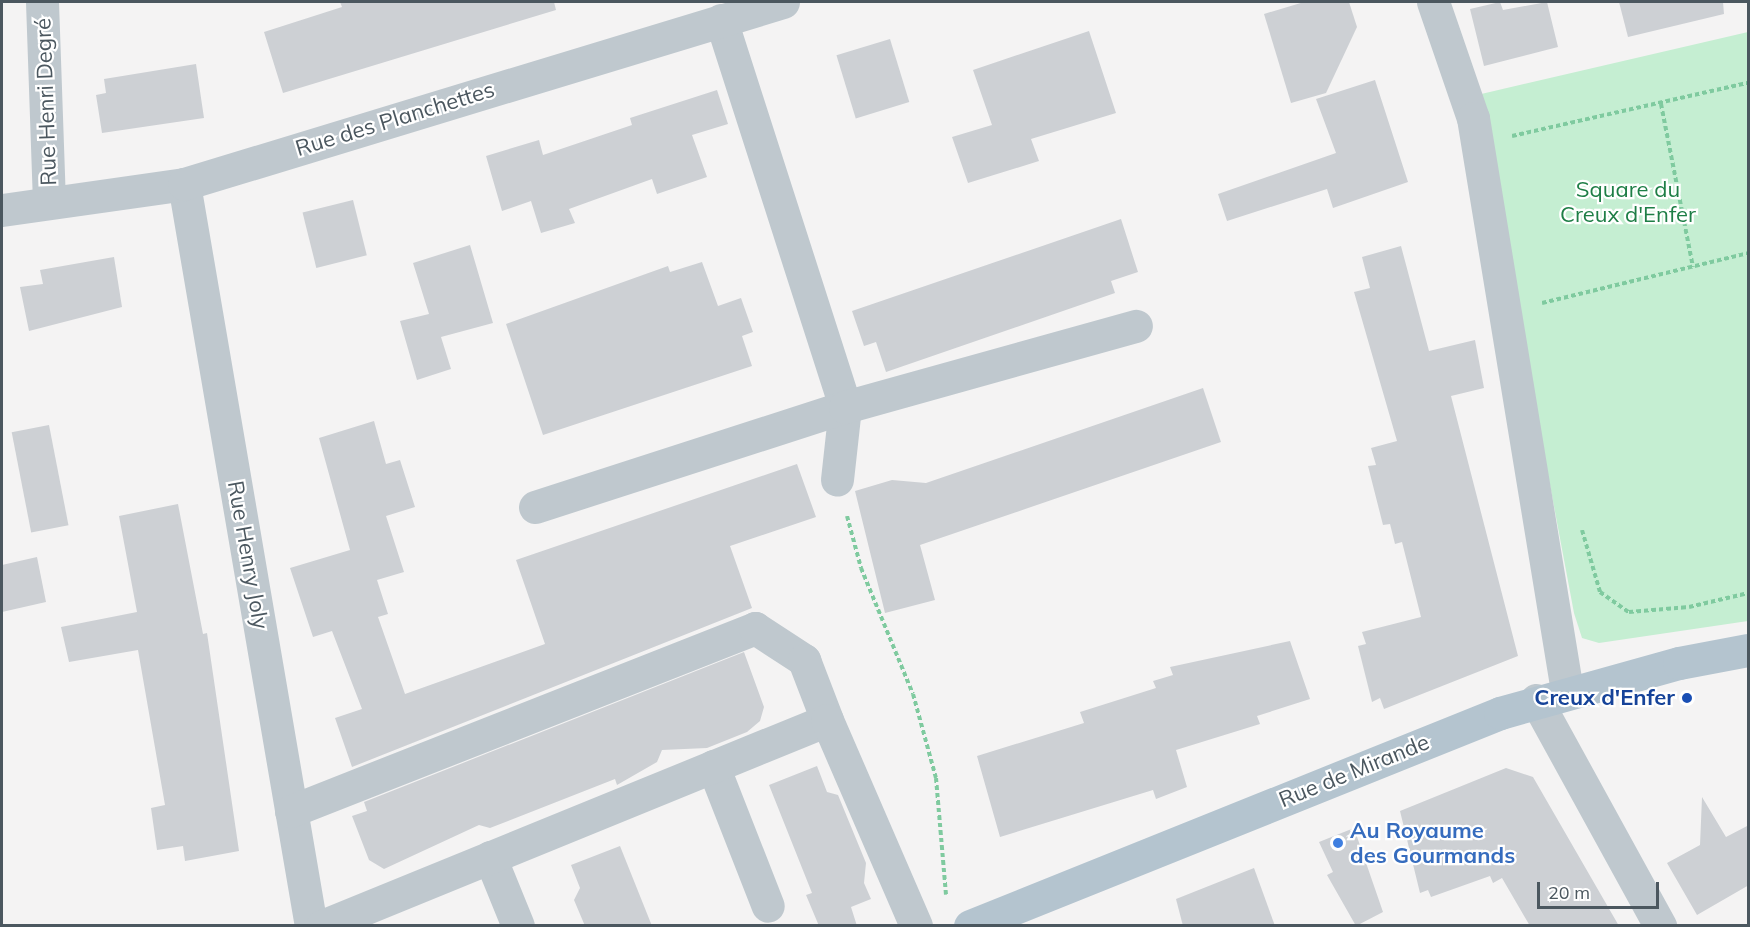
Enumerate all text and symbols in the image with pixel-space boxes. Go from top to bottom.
street label: Rue Henri Degré [30,18,62,186]
street label: Rue des Planchettes [292,76,498,162]
park label: Square du Creux d'Enfer [1560,176,1696,228]
street label: Rue Henry Joly [222,479,274,631]
place label: Creux d'Enfer [1534,685,1675,711]
marker: Creux d'Enfer [1680,691,1694,705]
street label: Rue de Mirande [1275,729,1433,813]
place label: Au Royaume des Gourmands [1350,817,1515,868]
marker: Au Royaume des Gourmands [1331,836,1345,850]
scale bar [1540,870,1662,908]
text: 20 m [1548,881,1590,904]

